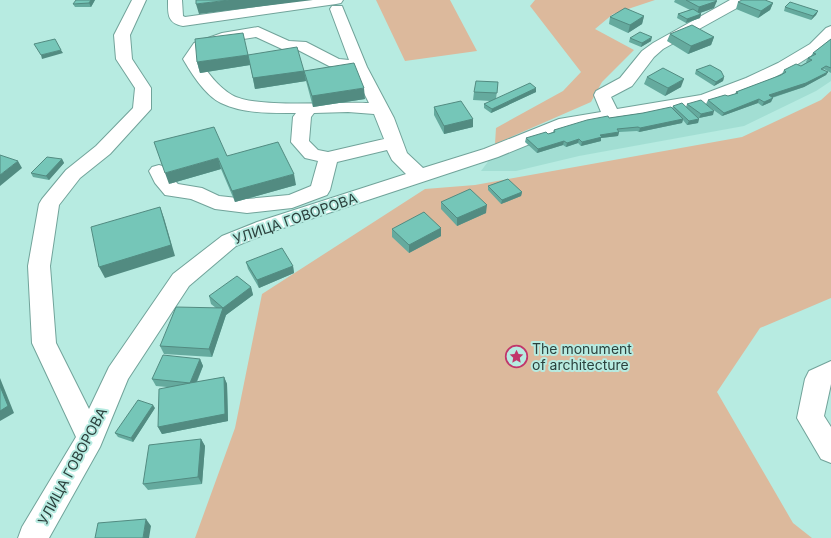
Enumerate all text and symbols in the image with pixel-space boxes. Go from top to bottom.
street label: УЛИЦА ГОВОРОВА [231,189,360,247]
place label: The monument of architecture [532,340,632,373]
place icon: The monument of architecture [504,343,530,369]
street label: УЛИЦА ГОВОРОВА [34,404,110,527]

